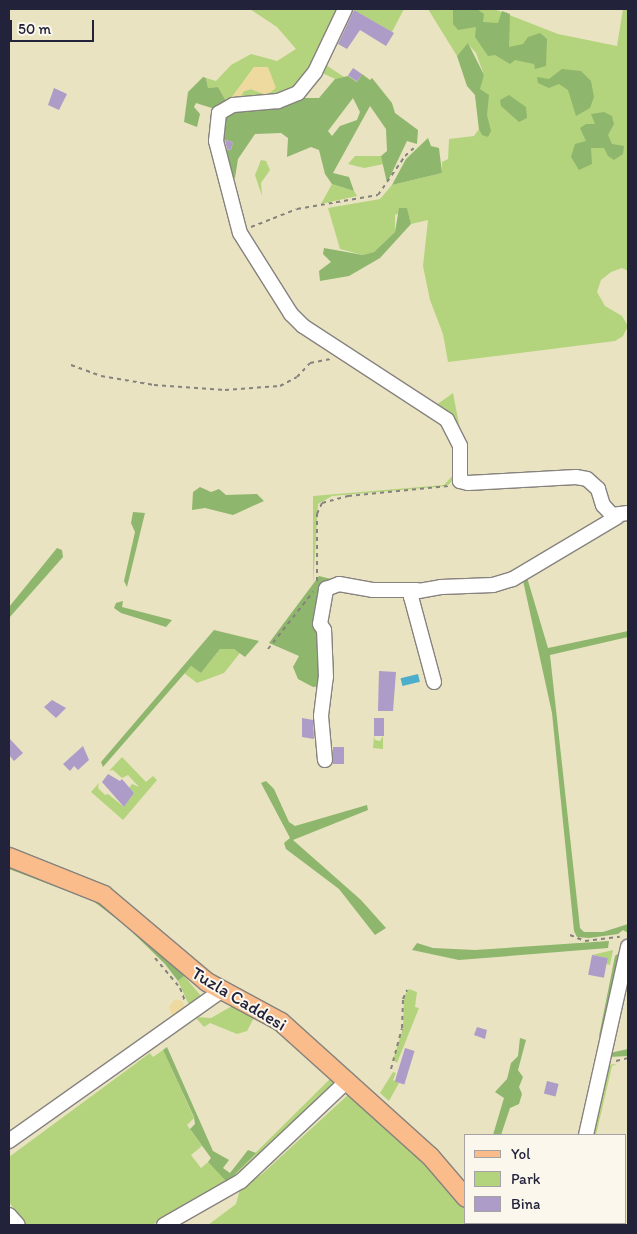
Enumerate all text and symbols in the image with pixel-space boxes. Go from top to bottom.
scale bar [12,10,96,42]
text: 50 m [18,20,51,38]
street label: Tuzla Caddesi [188,962,290,1036]
legend [464,1134,627,1224]
text: Yol [511,1145,530,1163]
text: Park [511,1170,541,1188]
text: Bina [511,1195,540,1213]

